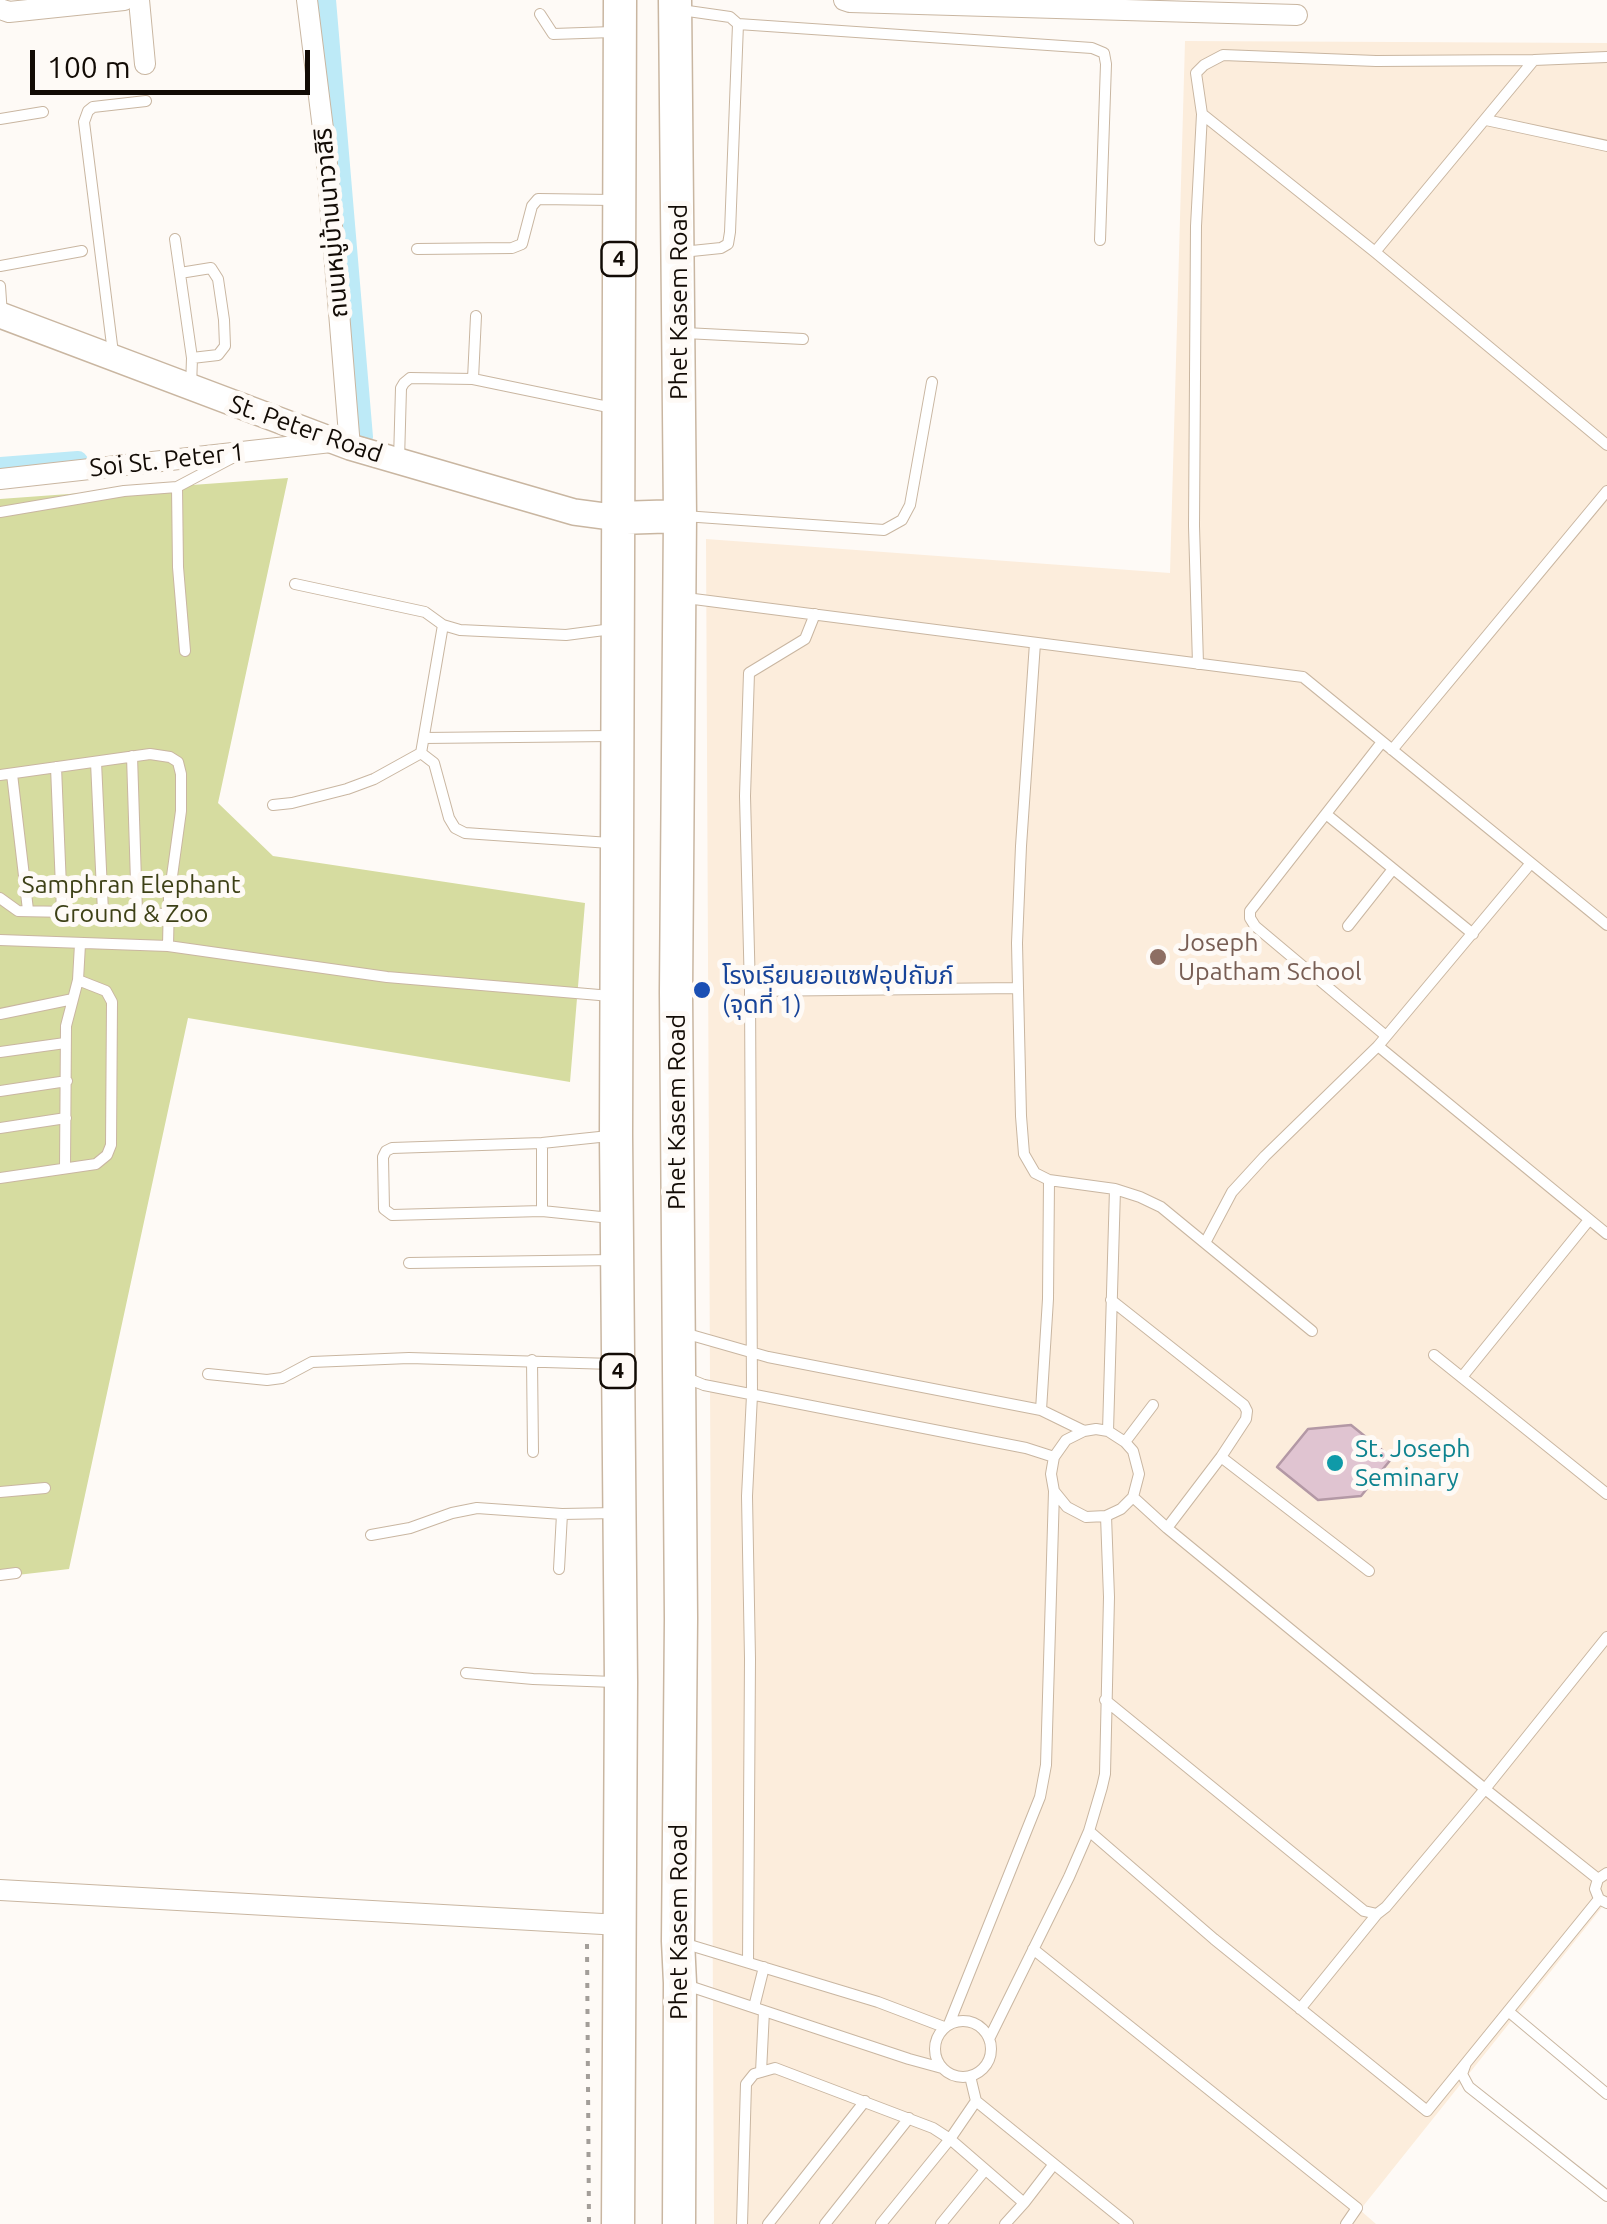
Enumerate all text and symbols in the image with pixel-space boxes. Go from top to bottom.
scale bar [35,30,315,92]
text: 100 m [47,50,131,84]
street label: ถนนหมู่บ้านนาวาสิริ [308,127,354,319]
street label: Phet Kasem Road [664,204,694,400]
road number: 4 [602,242,636,276]
street label: St. Peter Road [226,389,386,469]
street label: Soi St. Peter 1 [88,437,246,483]
park label: Samphran Elephant Ground & Zoo [22,870,240,929]
place label: Joseph Upatham School [1178,928,1362,987]
marker: Joseph Upatham School [1147,946,1169,968]
place label: โรงเรียนยอแซฟอุปถัมภ์ (จุดที่ 1) [722,961,954,1020]
marker: โรงเรียนยอแซฟอุปถัมภ์ (จุดที่ 1) [691,979,713,1001]
street label: Phet Kasem Road [662,1014,692,1210]
road number: 4 [600,1354,636,1388]
place label: St. Joseph Seminary [1355,1434,1471,1493]
marker: St. Joseph Seminary [1324,1452,1346,1474]
street label: Phet Kasem Road [664,1824,694,2020]

